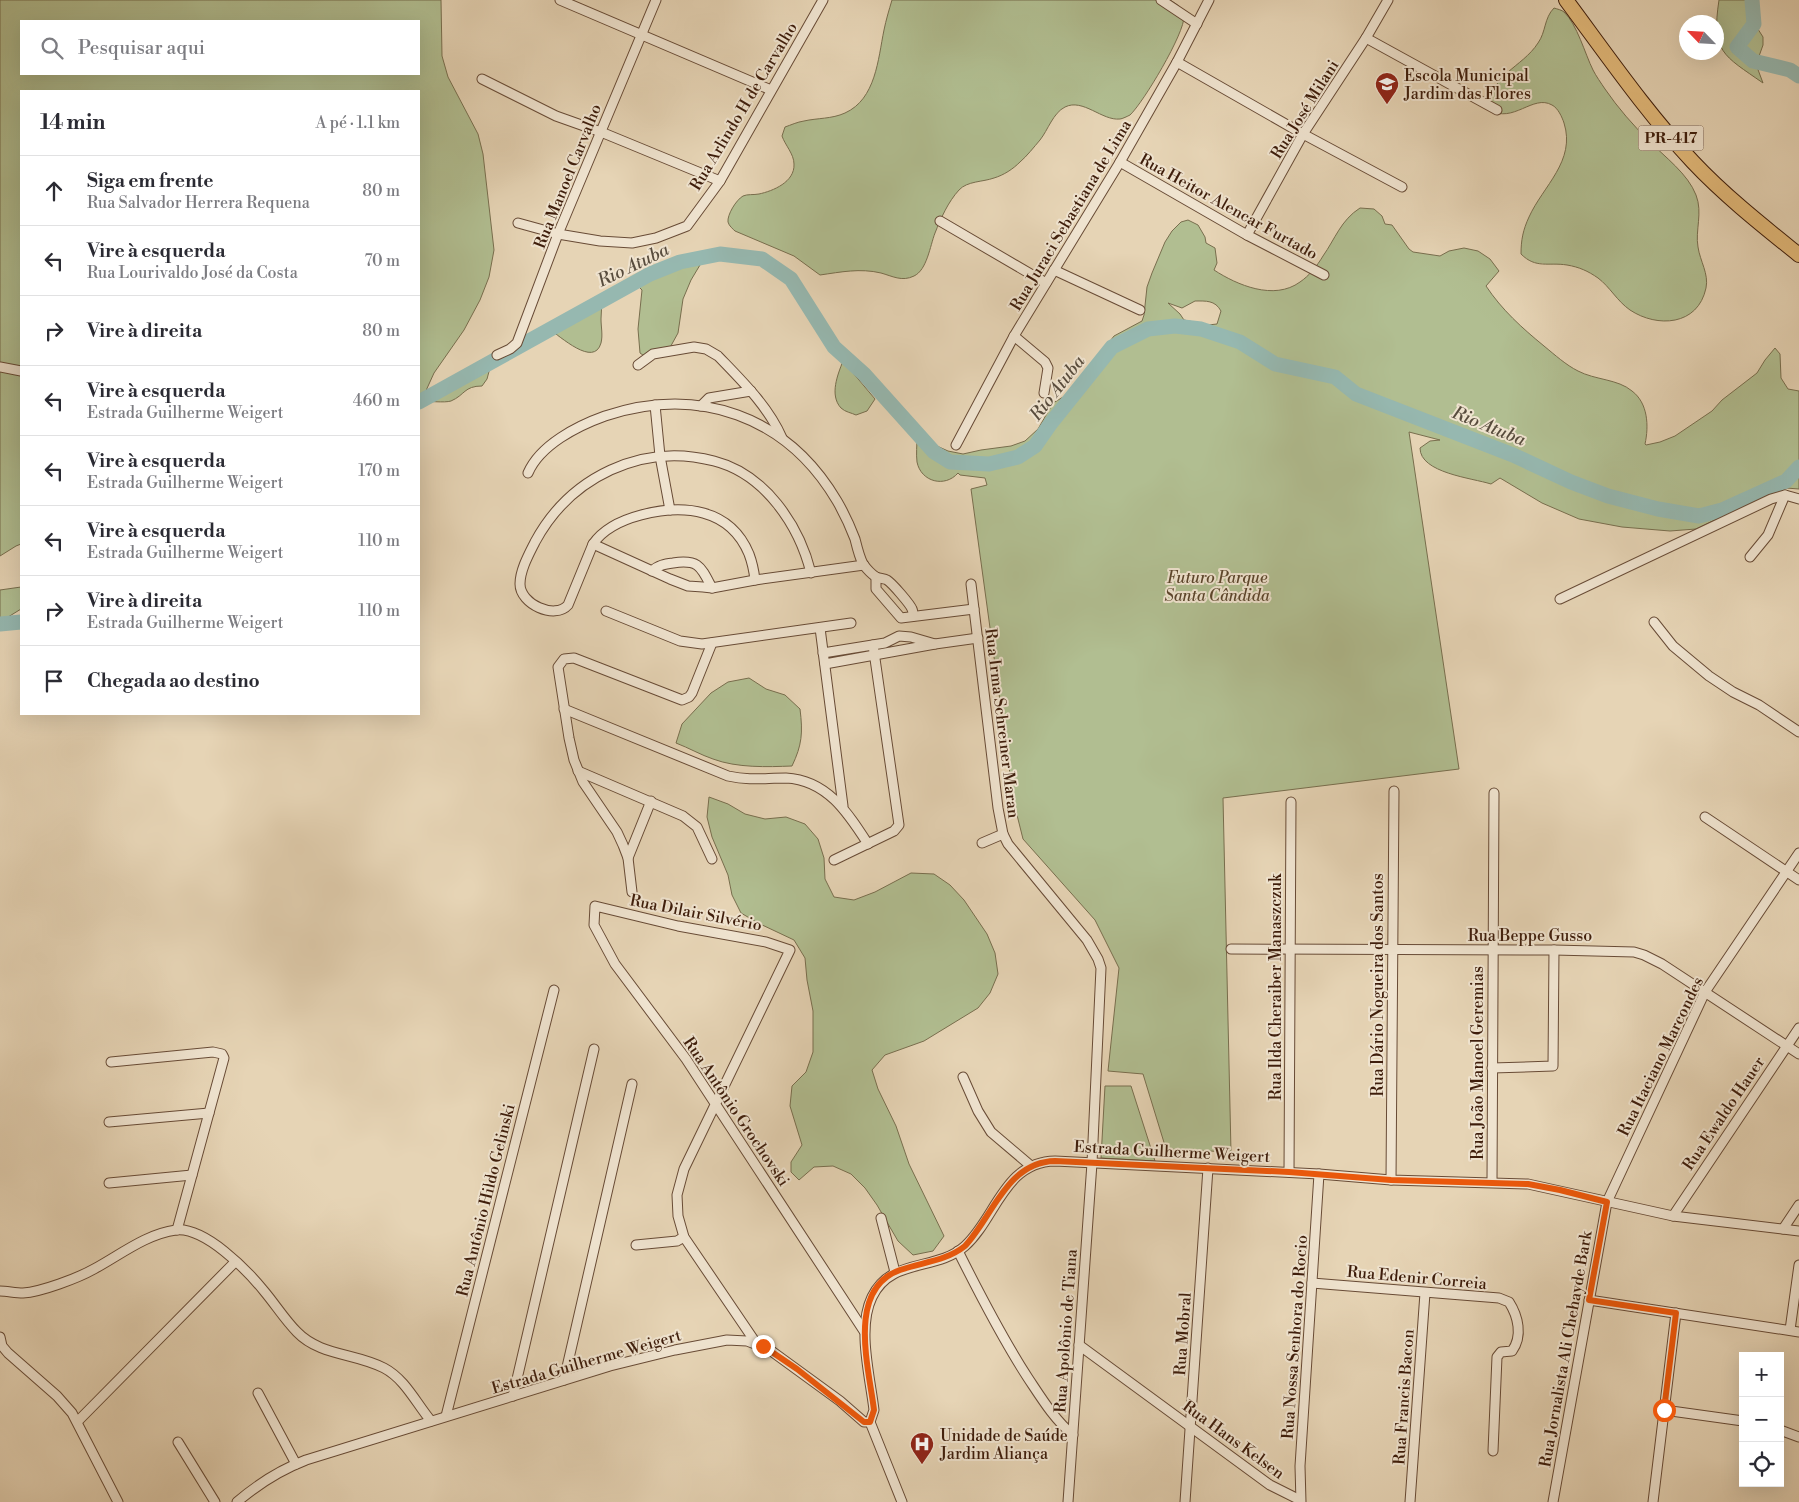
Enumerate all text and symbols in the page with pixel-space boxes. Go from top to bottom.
north arrow [1679,15,1724,60]
street label: Rua Arlindo H de Carvalho [686,19,802,194]
search box [20,20,420,75]
icon: search [38,34,66,62]
text: Pesquisar aqui [78,36,205,60]
street label: Rua José Milani [1266,56,1343,163]
place label: Escola Municipal Jardim das Flores [1403,66,1531,104]
school or university icon: Escola Municipal Jardim das Flores [1374,71,1400,105]
street label: Rua Manoel Carvalho [530,101,606,252]
text: 14 min [40,110,105,136]
text: A pé · 1.1 km [316,113,400,133]
street label: Rua Juraci Sebastiana de Lima [1006,116,1136,315]
road number: PR-417 [1638,126,1704,150]
street label: Rua Heitor Alencar Furtado [1136,149,1321,264]
text: Siga em frente [87,169,214,193]
icon: ahead [40,177,68,205]
text: 80 m [362,181,400,201]
text: Rua Salvador Herrera Requena [87,193,310,213]
water label: Rio Atuba [593,238,674,293]
text: Vire à esquerda [87,239,226,263]
icon: left [40,247,68,275]
text: 70 m [364,251,400,271]
text: Rua Lourivaldo José da Costa [87,263,298,283]
icon: right [40,317,68,345]
text: Vire à direita [87,319,202,343]
text: 80 m [362,321,400,341]
water label: Rio Atuba [1024,350,1091,427]
text: Vire à esquerda [87,379,226,403]
icon: left [40,387,68,415]
text: 460 m [353,391,400,411]
water label: Rio Atuba [1448,401,1530,452]
text: Estrada Guilherme Weigert [87,403,284,423]
text: Vire à esquerda [87,449,226,473]
icon: left [40,457,68,485]
text: 170 m [358,461,400,481]
text: Estrada Guilherme Weigert [87,473,284,493]
text: Vire à esquerda [87,519,226,543]
icon: left [40,527,68,555]
text: 110 m [358,531,400,551]
text: Estrada Guilherme Weigert [87,543,284,563]
park label: Futuro Parque Santa Cândida [1164,568,1270,606]
text: Vire à direita [87,589,202,613]
icon: right [40,597,68,625]
text: 110 m [358,601,400,621]
text: Estrada Guilherme Weigert [87,613,284,633]
street label: Rua Irma Schreiner Maran [980,627,1024,820]
icon: arrive [40,667,68,695]
text: Chegada ao destino [87,669,260,693]
street label: Rua Ilda Cheraiber Manaszczuk [1266,872,1286,1100]
street label: Rua Dário Nogueira dos Santos [1368,873,1388,1097]
street label: Rua Dilair Silvério [628,890,764,936]
street label: Rua Beppe Gusso [1468,926,1592,946]
street label: Rua João Manoel Geremias [1468,966,1488,1160]
street label: Rua Itaciano Marcondes [1614,974,1708,1139]
street label: Rua Antônio Grochovski [679,1033,794,1190]
street label: Rua Ewaldo Hauer [1678,1053,1769,1174]
street label: Rua Antônio Hildo Gelinski [452,1102,520,1299]
street label: Estrada Guilherme Weigert [1073,1137,1271,1167]
street label: Rua Jornalista Ali Chehayde Bark [1535,1228,1597,1469]
street label: Rua Nossa Senhora do Rocio [1278,1234,1312,1440]
street label: Rua Apolônio de Tiana [1050,1248,1082,1414]
street label: Rua Edenir Correia [1346,1262,1489,1294]
street label: Rua Mobral [1170,1291,1196,1376]
street label: Estrada Guilherme Weigert [489,1325,684,1399]
street label: Rua Francis Bacon [1389,1328,1419,1466]
route end [752,1335,775,1358]
map controls [1739,1352,1784,1487]
button: + [1739,1352,1784,1397]
street label: Rua Hans Kelsen [1178,1396,1289,1484]
button: − [1739,1397,1784,1442]
route start [1653,1399,1676,1422]
place label: Unidade de Saúde Jardim Aliança [939,1426,1068,1464]
hospital icon: Unidade de Saúde Jardim Aliança [909,1431,935,1465]
button: locate [1739,1442,1784,1487]

